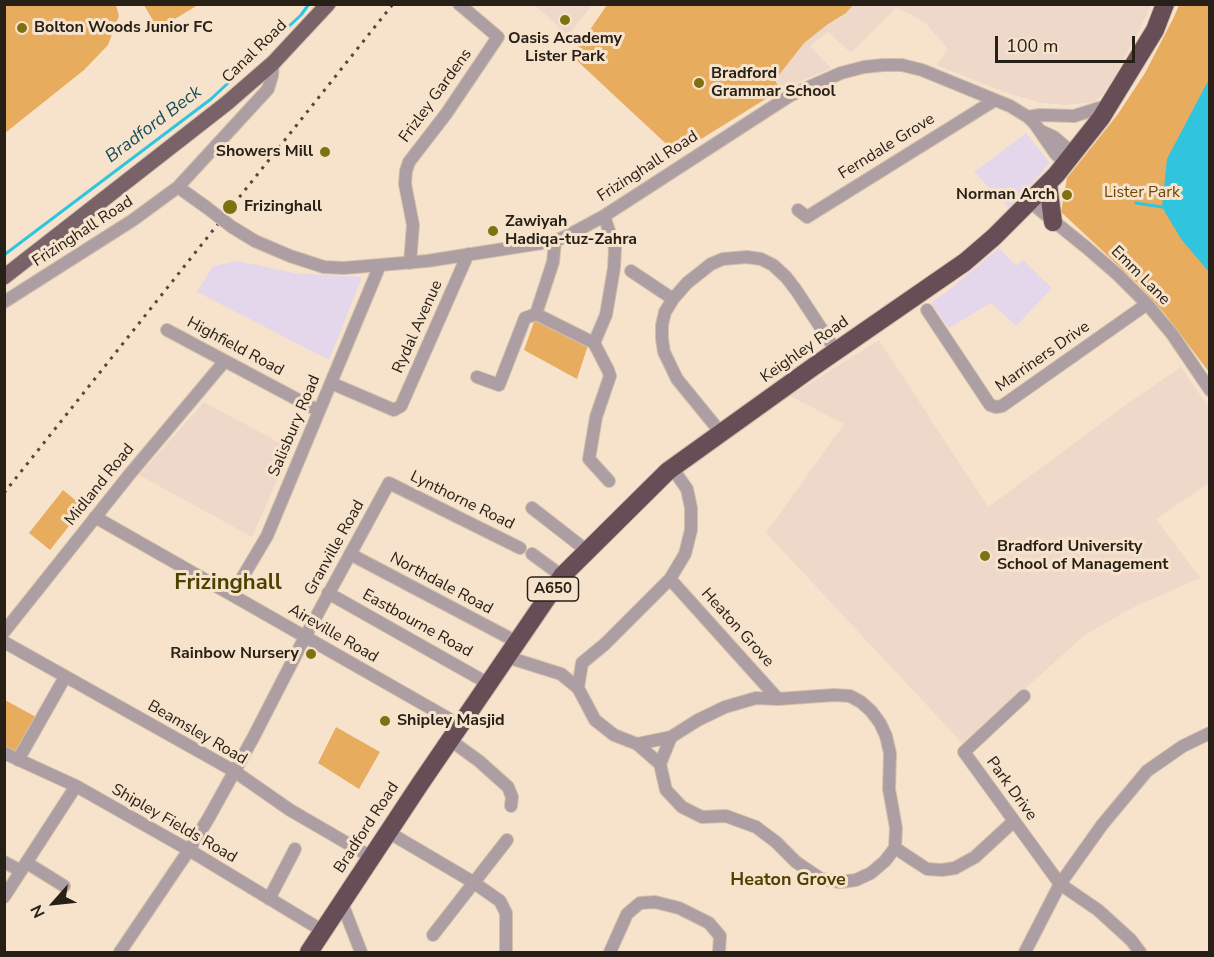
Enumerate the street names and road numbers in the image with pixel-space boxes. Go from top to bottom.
street label: Canal Road [219,16,291,88]
street label: Frizley Gardens [396,45,476,147]
street label: Ferndale Grove [835,110,939,184]
street label: Frizinghall Road [594,127,702,207]
street label: Frizinghall Road [29,192,137,272]
street label: Emm Lane [1106,242,1174,310]
street label: Rydal Avenue [389,277,447,377]
street label: Highfield Road [183,313,287,381]
street label: Keighley Road [757,313,853,387]
street label: Marriners Drive [992,317,1094,397]
street label: Salisbury Road [265,372,325,480]
street label: Midland Road [61,440,139,530]
street label: Lynthorne Road [407,467,517,535]
street label: Granville Road [301,497,369,599]
street label: Northdale Road [386,549,496,619]
road number: A650 [528,577,578,601]
street label: Heaton Grove [697,585,777,671]
street label: Eastbourne Road [359,586,475,662]
street label: Aireville Road [285,601,381,667]
street label: Beamsley Road [144,697,250,769]
street label: Park Drive [981,753,1041,825]
street label: Bradford Road [330,779,404,877]
street label: Shipley Fields Road [108,780,240,868]

